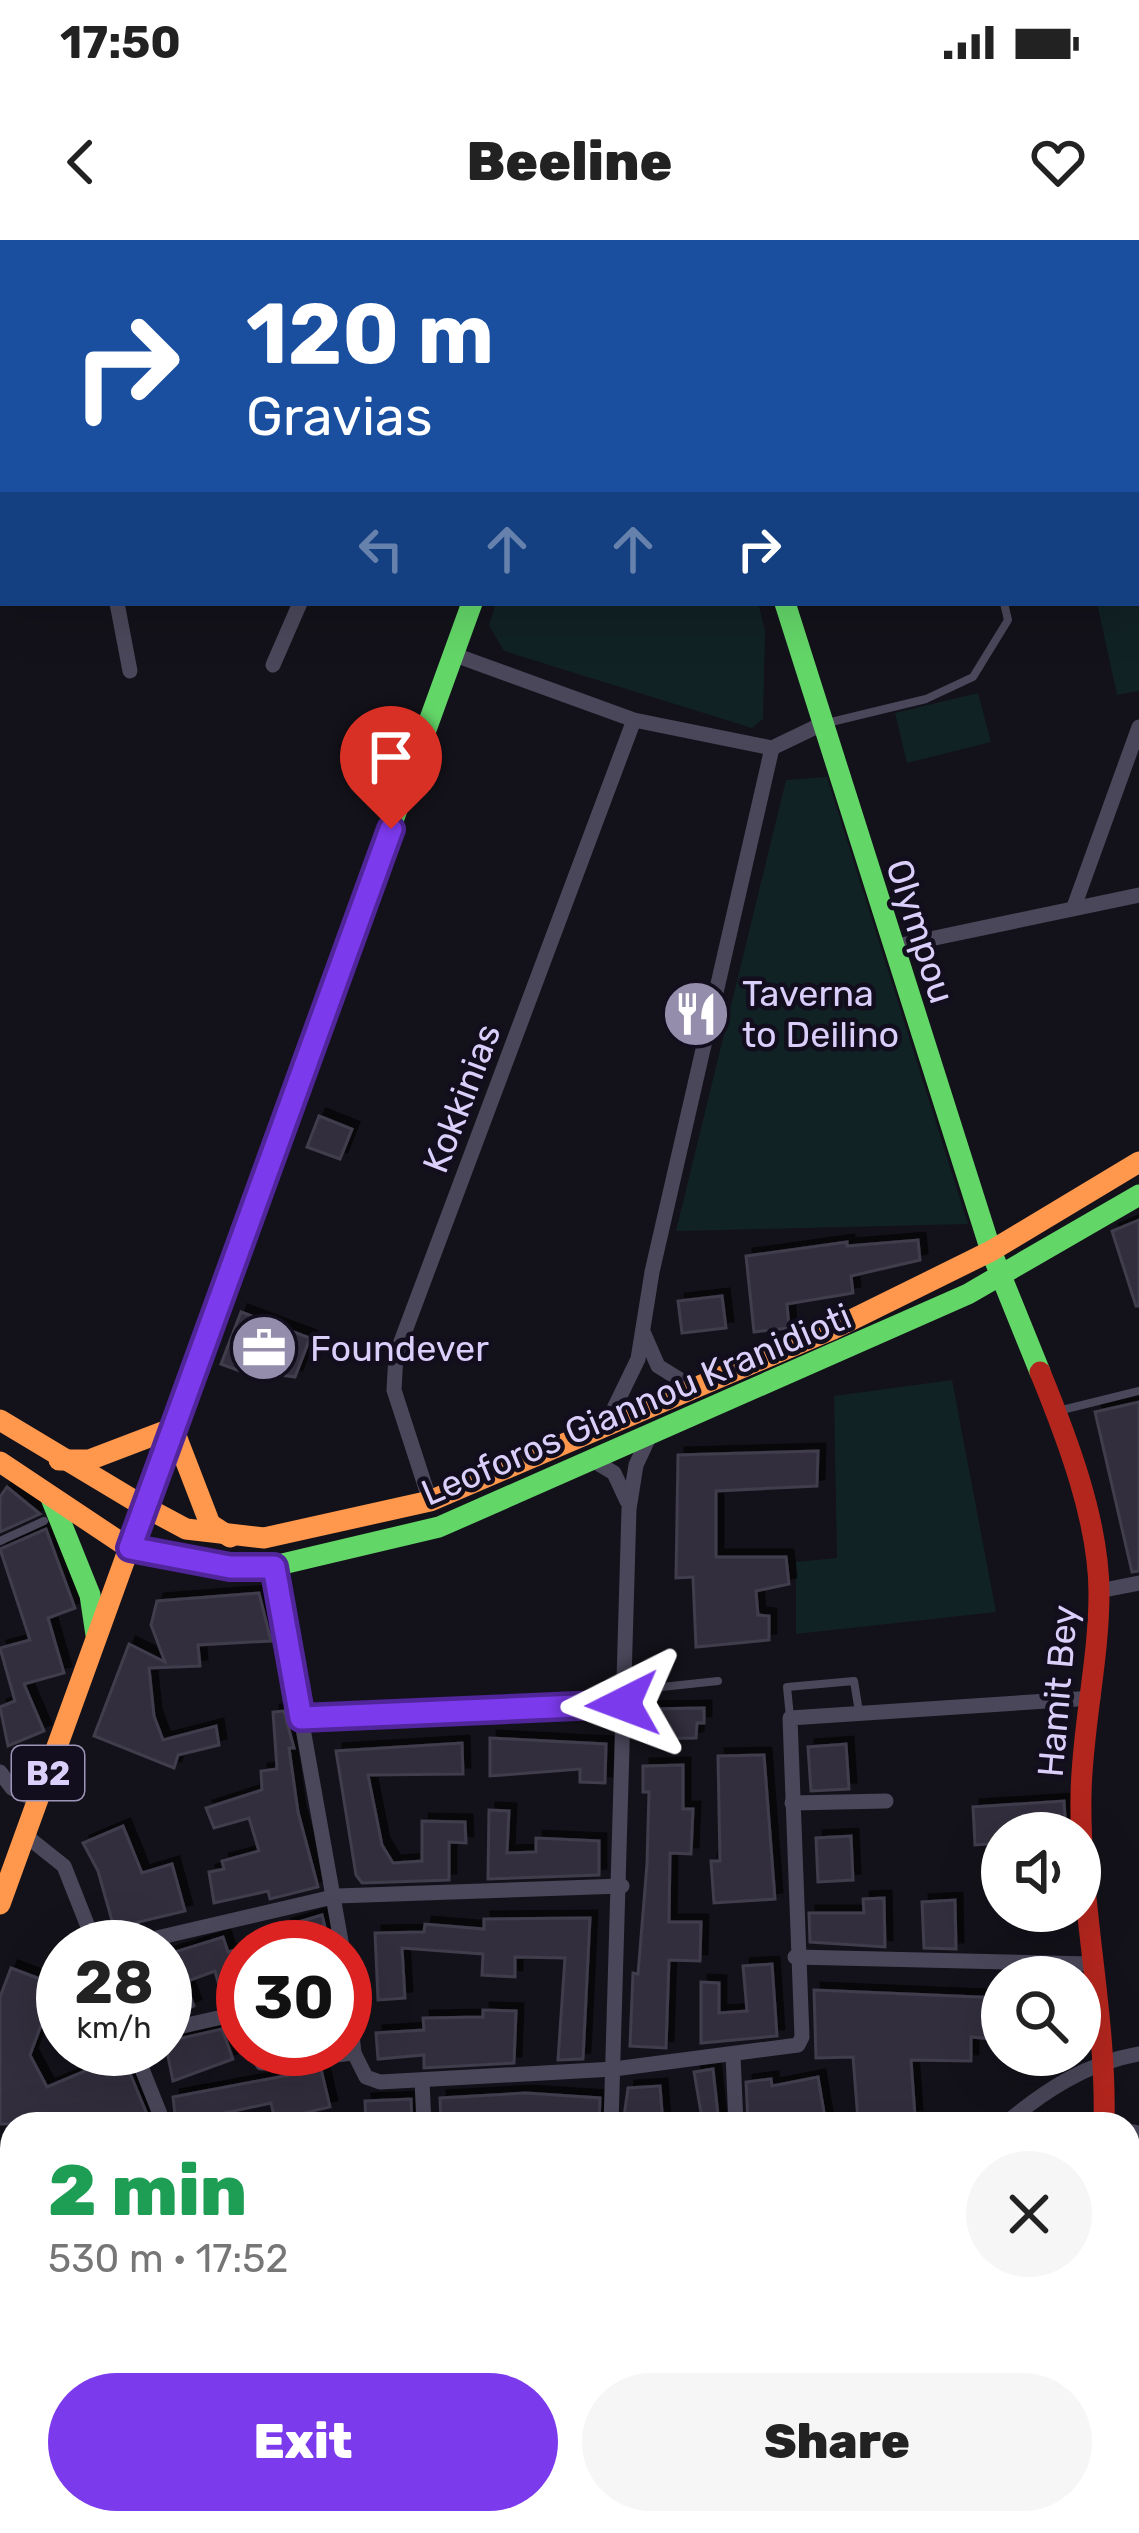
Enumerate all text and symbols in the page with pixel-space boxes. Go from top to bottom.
text: 17:50 [60,16,181,69]
icon: back [48,129,114,195]
icon: heart [1025,129,1091,195]
text: Beeline [467,130,672,194]
text: 120 m [246,284,494,384]
icon: right [48,288,204,444]
text: Gravias [246,385,432,449]
icon: left [348,516,414,582]
icon: ahead [474,516,540,582]
icon: ahead [600,516,666,582]
icon: right [726,516,792,582]
pin [340,706,442,829]
icon: arrive [358,724,424,790]
street label: Olympou [877,854,964,1009]
place label: Taverna to Deilino [742,972,899,1056]
restaurant icon: Taverna to Deilino [661,979,731,1049]
street label: Kokkinias [413,1018,509,1179]
street label: Leoforos Giannou Kranidioti [415,1294,857,1515]
office icon: Foundever [229,1313,299,1383]
place label: Foundever [310,1327,489,1370]
street label: Hamit Bey [1029,1603,1086,1779]
position arrow [560,1641,686,1767]
road number: B2 [12,1746,84,1800]
map controls [981,1812,1101,2076]
button: sound [981,1812,1101,1932]
speed limit sign: 30 [216,1920,372,2076]
text: 28 [74,1947,154,2018]
button: search [981,1956,1101,2076]
text: km/h [77,2010,151,2046]
text: 2 min [48,2148,247,2233]
button: close [966,2151,1092,2277]
text: 530 m · 17:52 [48,2236,288,2282]
button: Exit [48,2373,558,2511]
button: Share [582,2373,1092,2511]

